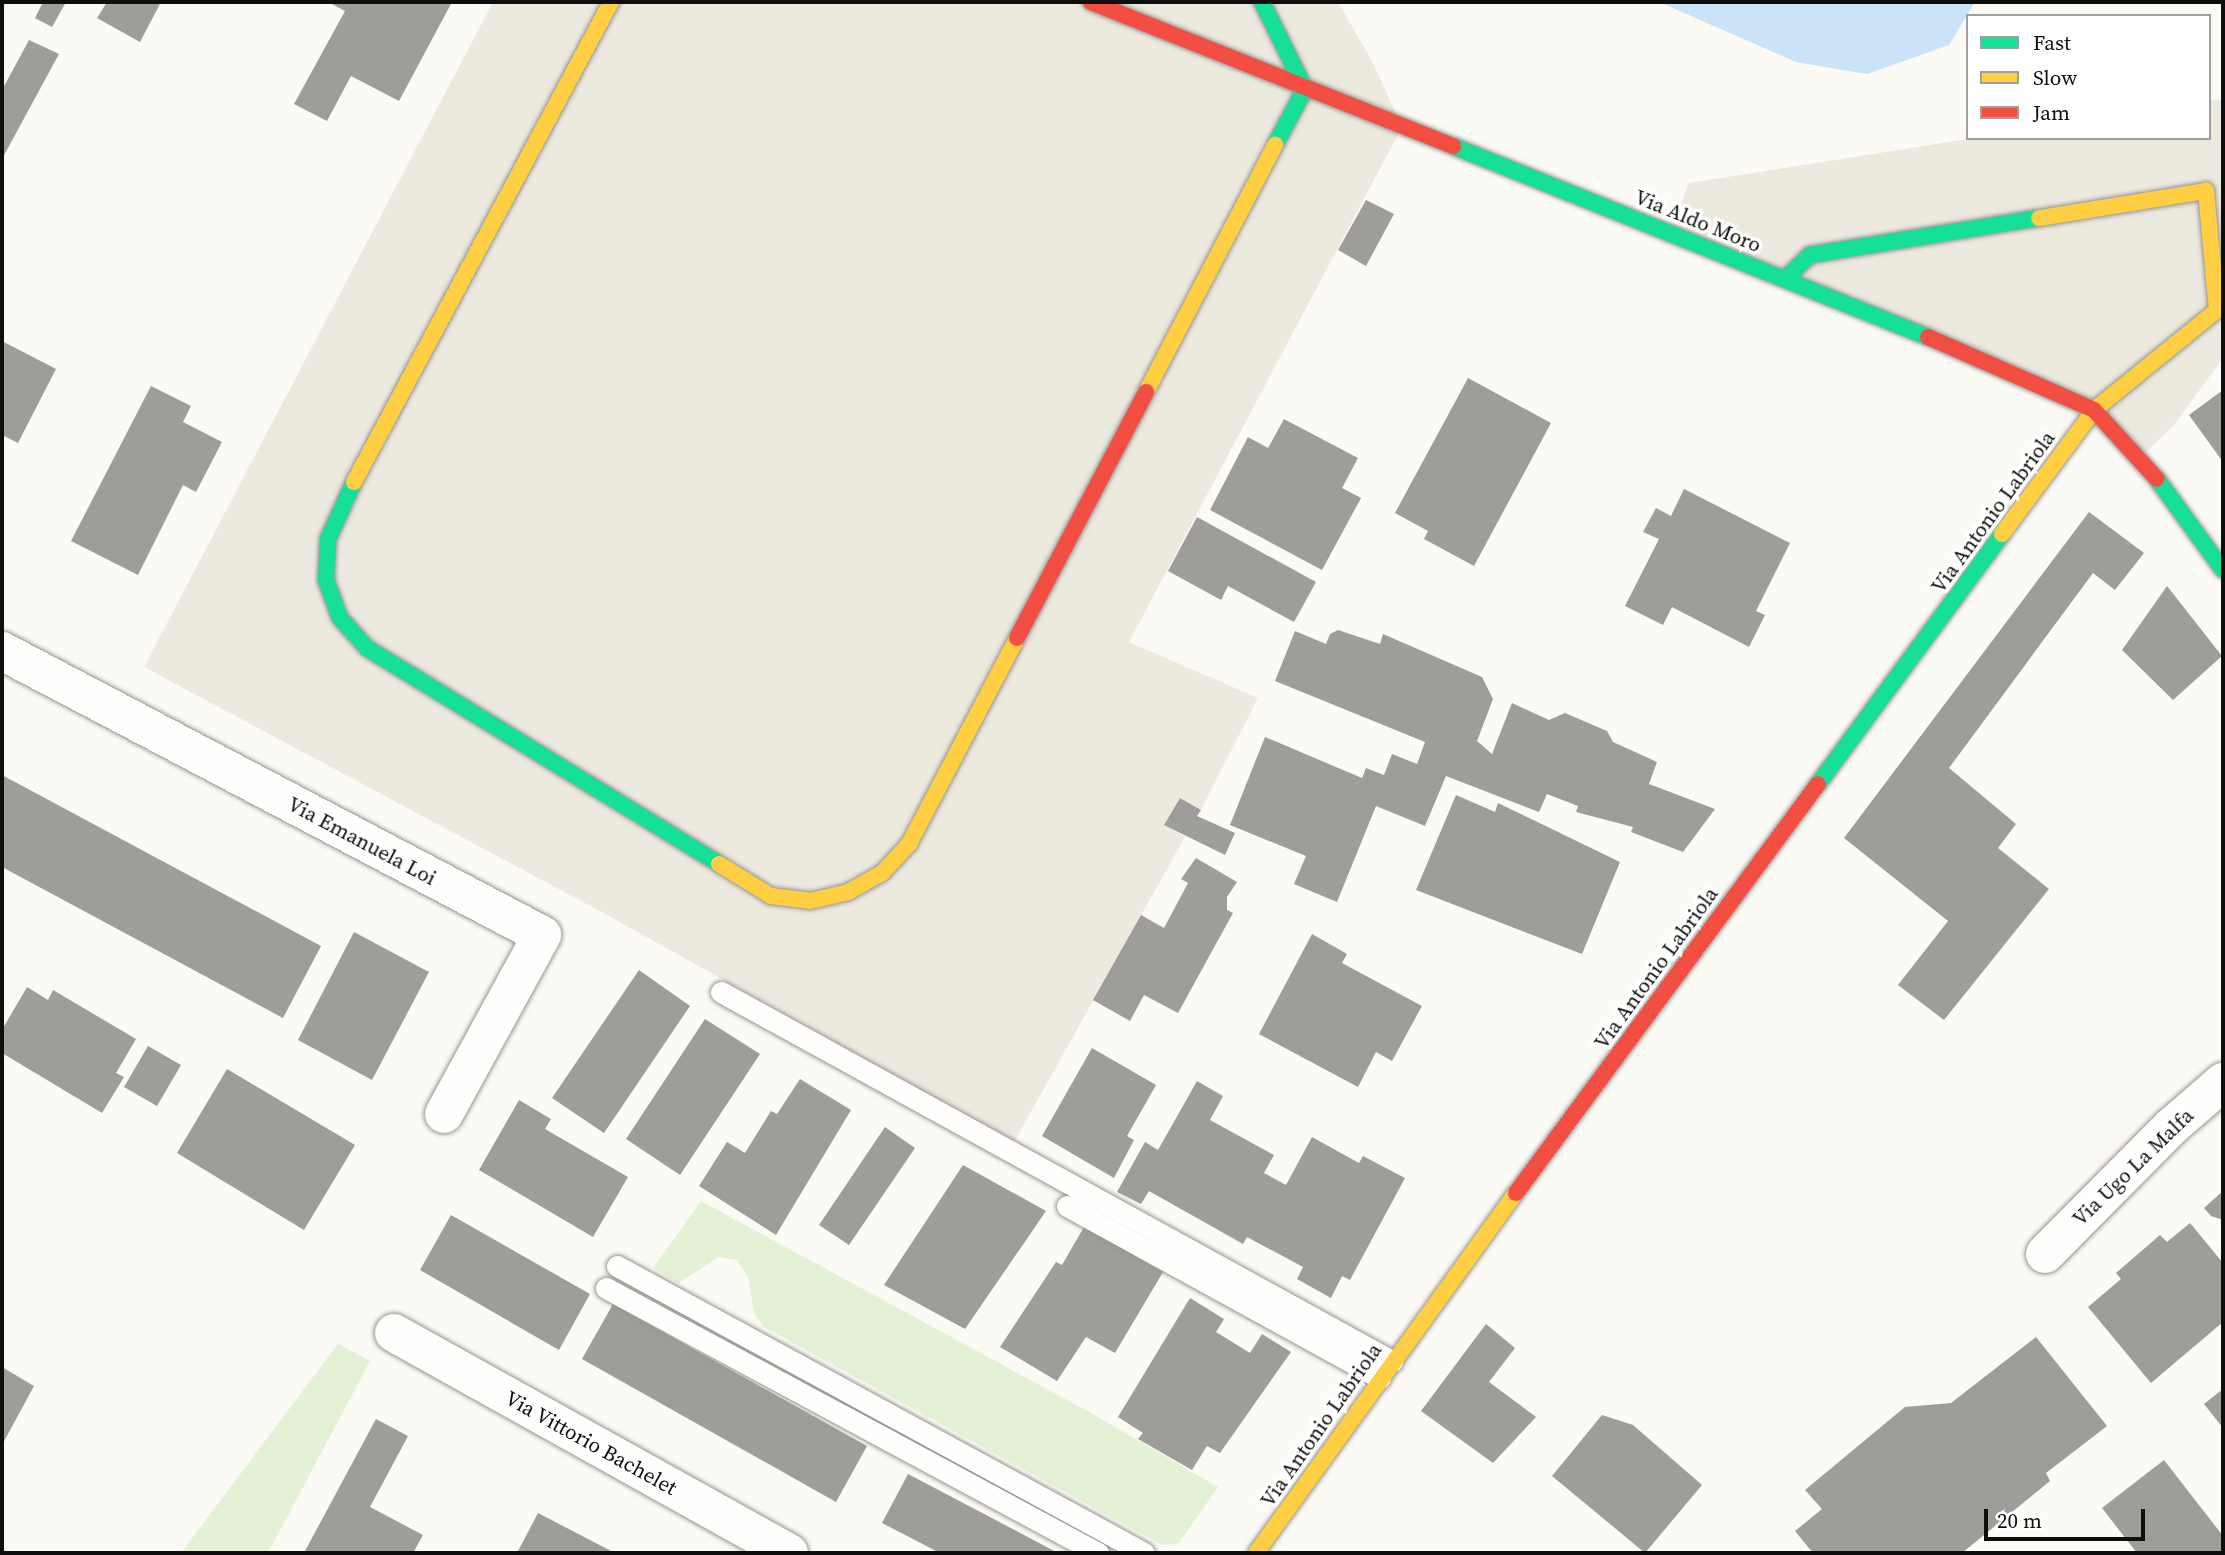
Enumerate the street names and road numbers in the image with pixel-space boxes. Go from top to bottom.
street label: Via Aldo Moro [1631,184,1765,258]
street label: Via Antonio Labriola [1926,426,2060,598]
street label: Via Emanuela Loi [283,791,441,891]
street label: Via Antonio Labriola [1589,882,1723,1054]
street label: Via Ugo La Malfa [2067,1103,2199,1231]
street label: Via Antonio Labriola [1255,1338,1387,1512]
street label: Via Vittorio Bachelet [501,1385,681,1501]

